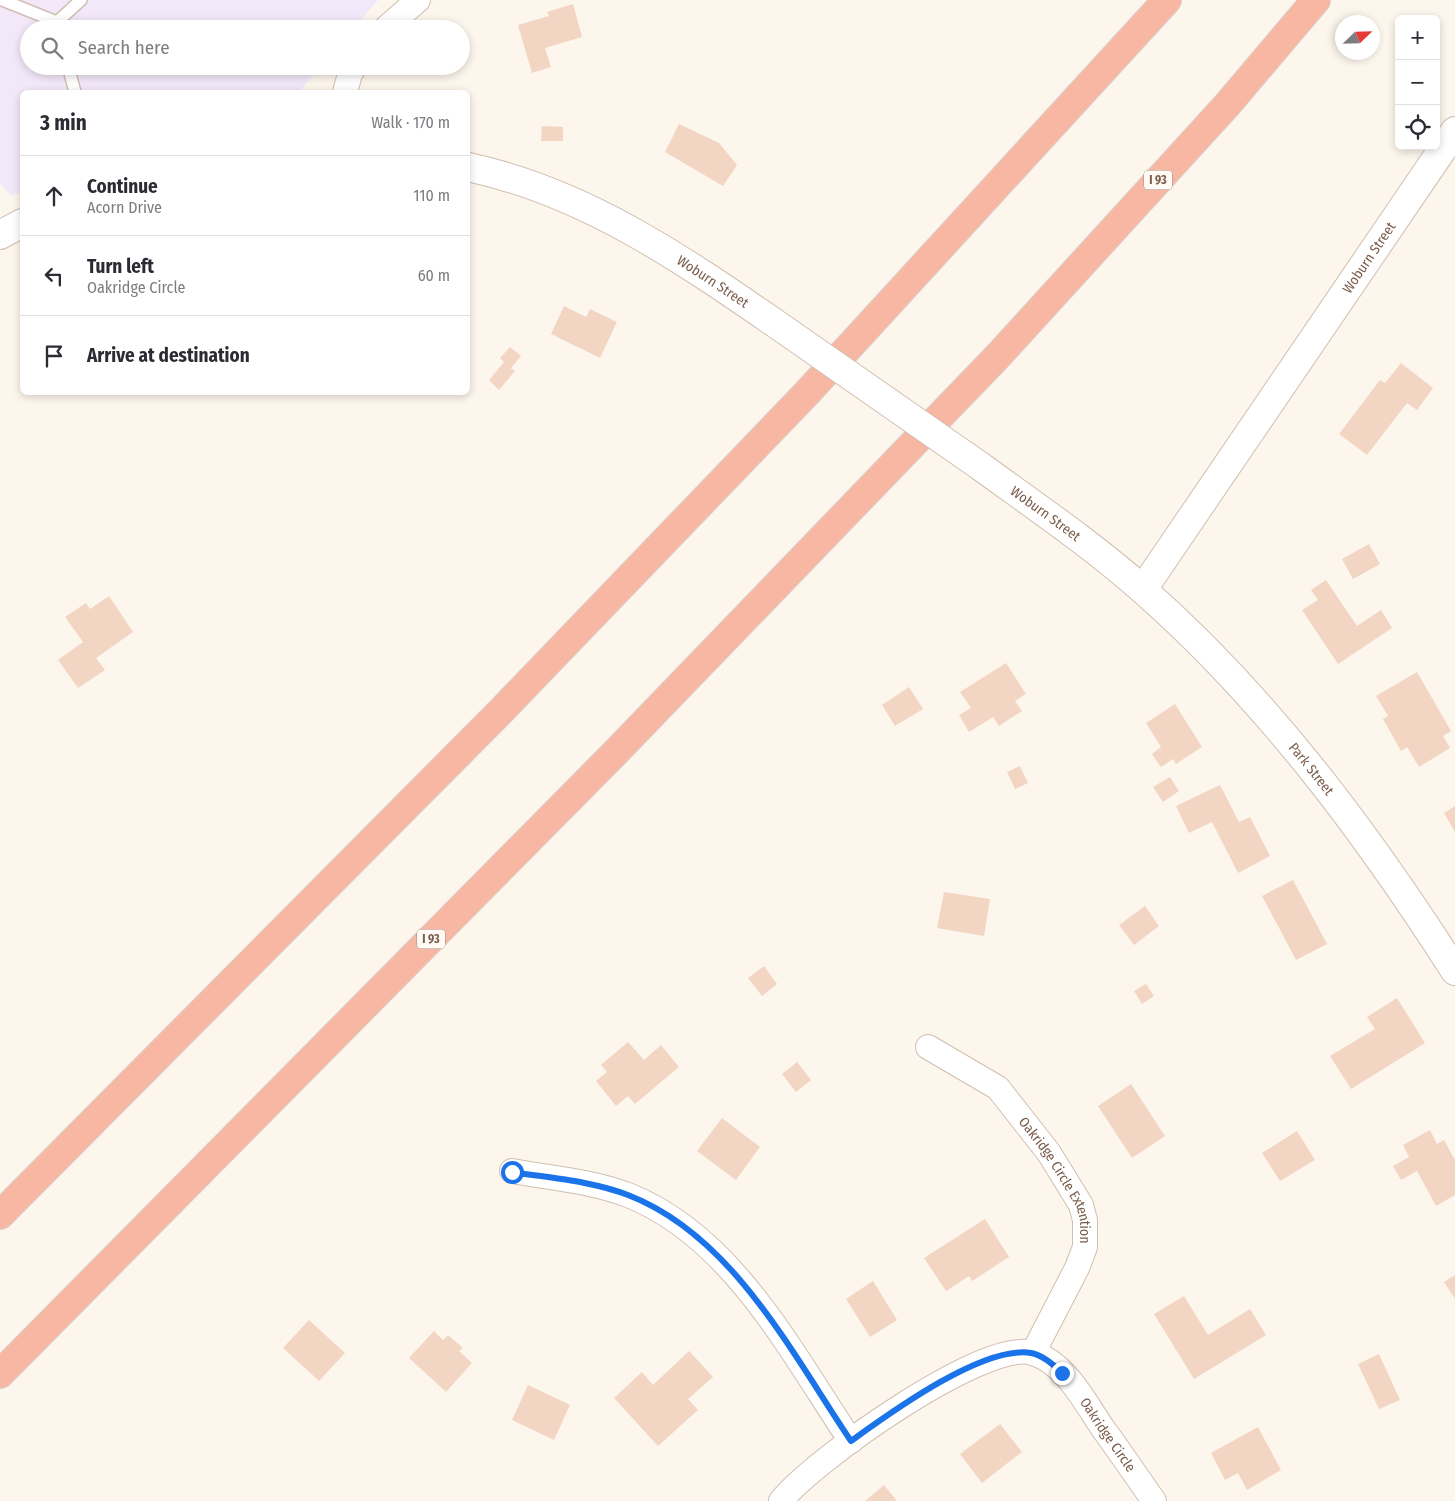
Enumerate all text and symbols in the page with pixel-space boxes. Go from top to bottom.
north arrow [1335,15,1380,60]
map controls [1395,15,1440,150]
button: + [1395,15,1440,60]
search box [20,20,470,75]
icon: search [38,34,66,62]
text: Search here [78,36,170,59]
button: − [1395,60,1440,105]
button: locate [1395,105,1440,150]
text: 3 min [40,110,87,136]
text: Walk · 170 m [371,113,450,132]
road number: I 93 [1144,170,1172,190]
text: Continue [87,175,158,198]
icon: ahead [40,182,68,210]
text: 110 m [413,186,450,205]
text: Acorn Drive [87,198,162,217]
street label: Woburn Street [1339,219,1400,297]
street label: Woburn Street [674,252,752,312]
text: Turn left [87,255,154,278]
icon: left [40,262,68,290]
text: 60 m [418,266,450,285]
text: Oakridge Circle [87,278,186,297]
icon: arrive [40,342,68,370]
text: Arrive at destination [87,344,250,367]
street label: Woburn Street [1007,483,1084,545]
street label: Park Street [1285,739,1338,799]
road number: I 93 [417,930,445,949]
street label: Oakridge Circle Extention [1015,1114,1093,1244]
route start [501,1161,524,1184]
route end [1051,1362,1074,1385]
street label: Oakridge Circle [1076,1395,1139,1475]

